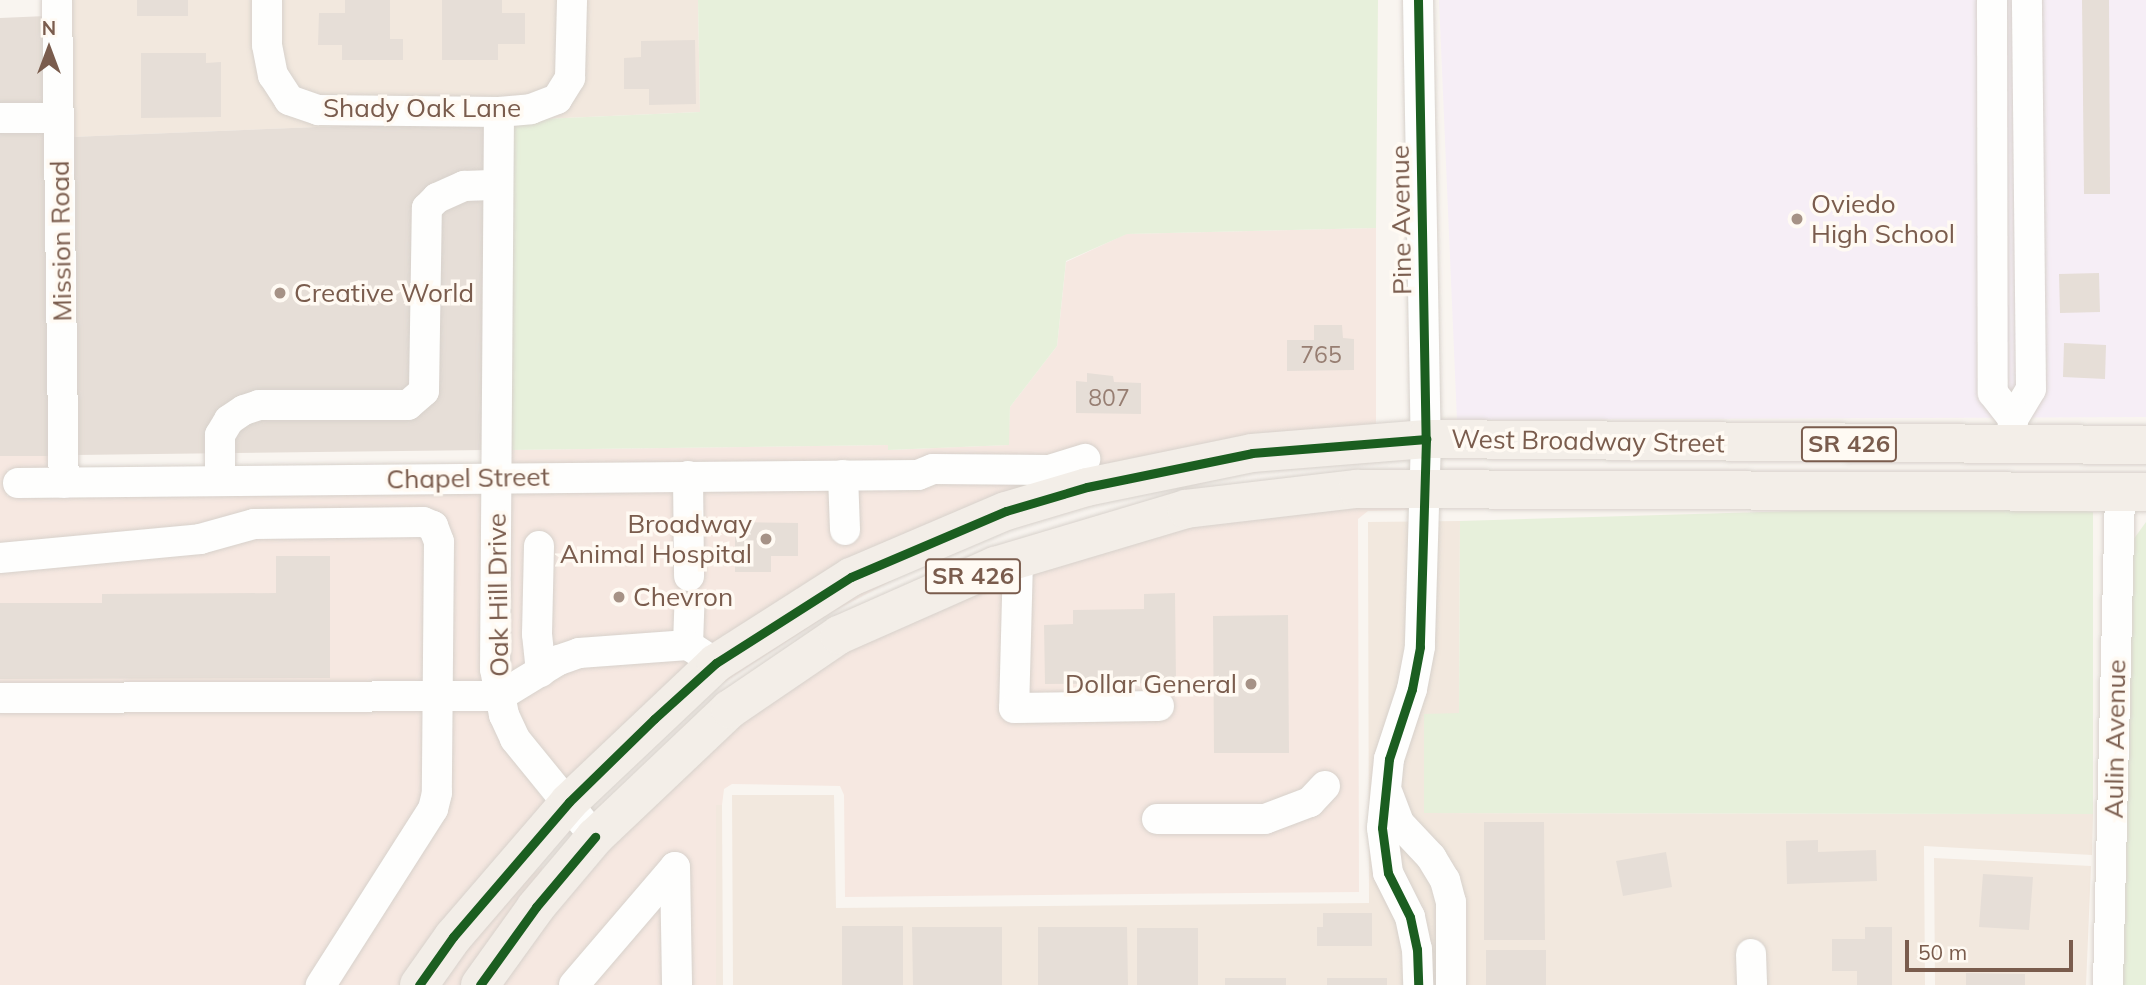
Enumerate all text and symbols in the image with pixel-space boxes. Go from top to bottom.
north arrow [14,14,84,84]
text: N [42,16,56,40]
street label: Shady Oak Lane [323,92,521,124]
street label: Pine Avenue [1384,145,1418,295]
street label: Mission Road [44,160,78,322]
place label: Oviedo High School [1811,188,1955,249]
marker: Oviedo High School [1789,211,1805,227]
place label: Creative World [294,277,474,309]
marker: Creative World [272,285,288,301]
house number: 765 [1300,341,1342,369]
house number: 807 [1088,384,1130,412]
street label: West Broadway Street [1451,423,1725,459]
road number: SR 426 [1800,424,1898,464]
street label: Chapel Street [386,461,550,495]
place label: Broadway Animal Hospital [560,508,752,570]
street label: Oak Hill Drive [481,513,515,677]
marker: Broadway Animal Hospital [758,531,774,547]
road number: SR 426 [924,556,1022,596]
place label: Chevron [633,581,733,613]
marker: Chevron [611,589,627,605]
street label: Aulin Avenue [2098,659,2132,819]
place label: Dollar General [1065,668,1237,700]
marker: Dollar General [1243,676,1259,692]
scale bar [1908,926,2076,970]
text: 50 m [1918,939,1967,965]

